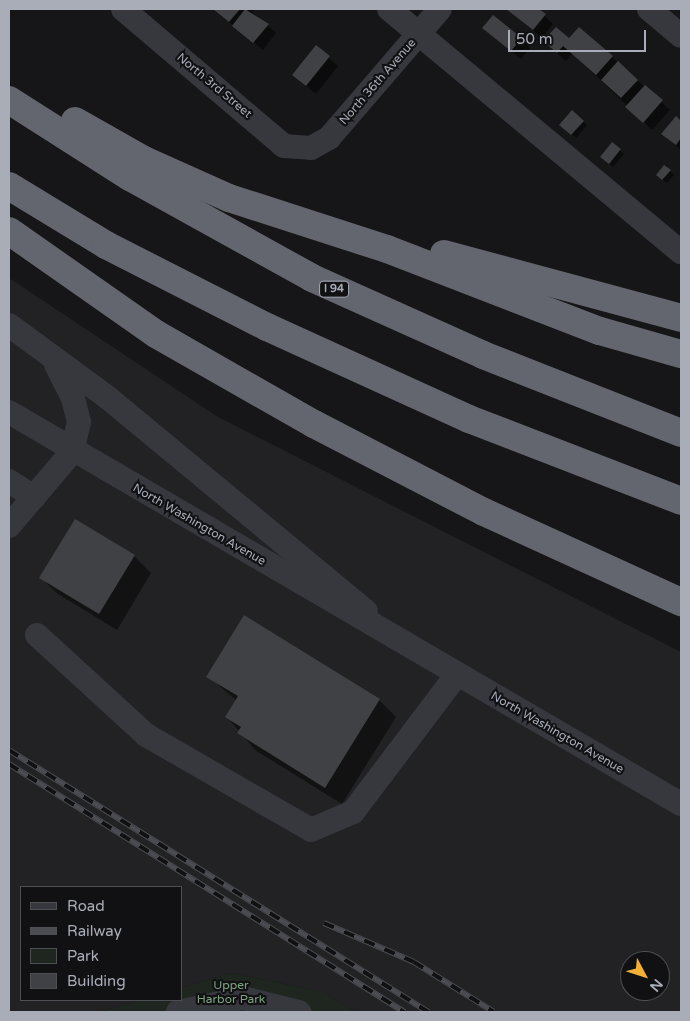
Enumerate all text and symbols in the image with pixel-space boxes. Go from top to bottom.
scale bar [510,20,648,52]
text: 50 m [516,30,553,48]
street label: North 36th Avenue [337,36,419,128]
street label: North 3rd Street [174,50,254,122]
road number: I 94 [319,280,349,298]
street label: North Washington Avenue [130,481,268,569]
street label: North Washington Avenue [488,689,626,777]
legend [20,886,182,1001]
text: Road [67,897,105,915]
text: Railway [67,922,122,940]
text: Park [67,947,99,965]
north arrow [620,951,670,1001]
text: Building [67,972,126,990]
text: N [646,976,666,995]
park label: Upper Harbor Park [197,979,265,1007]

